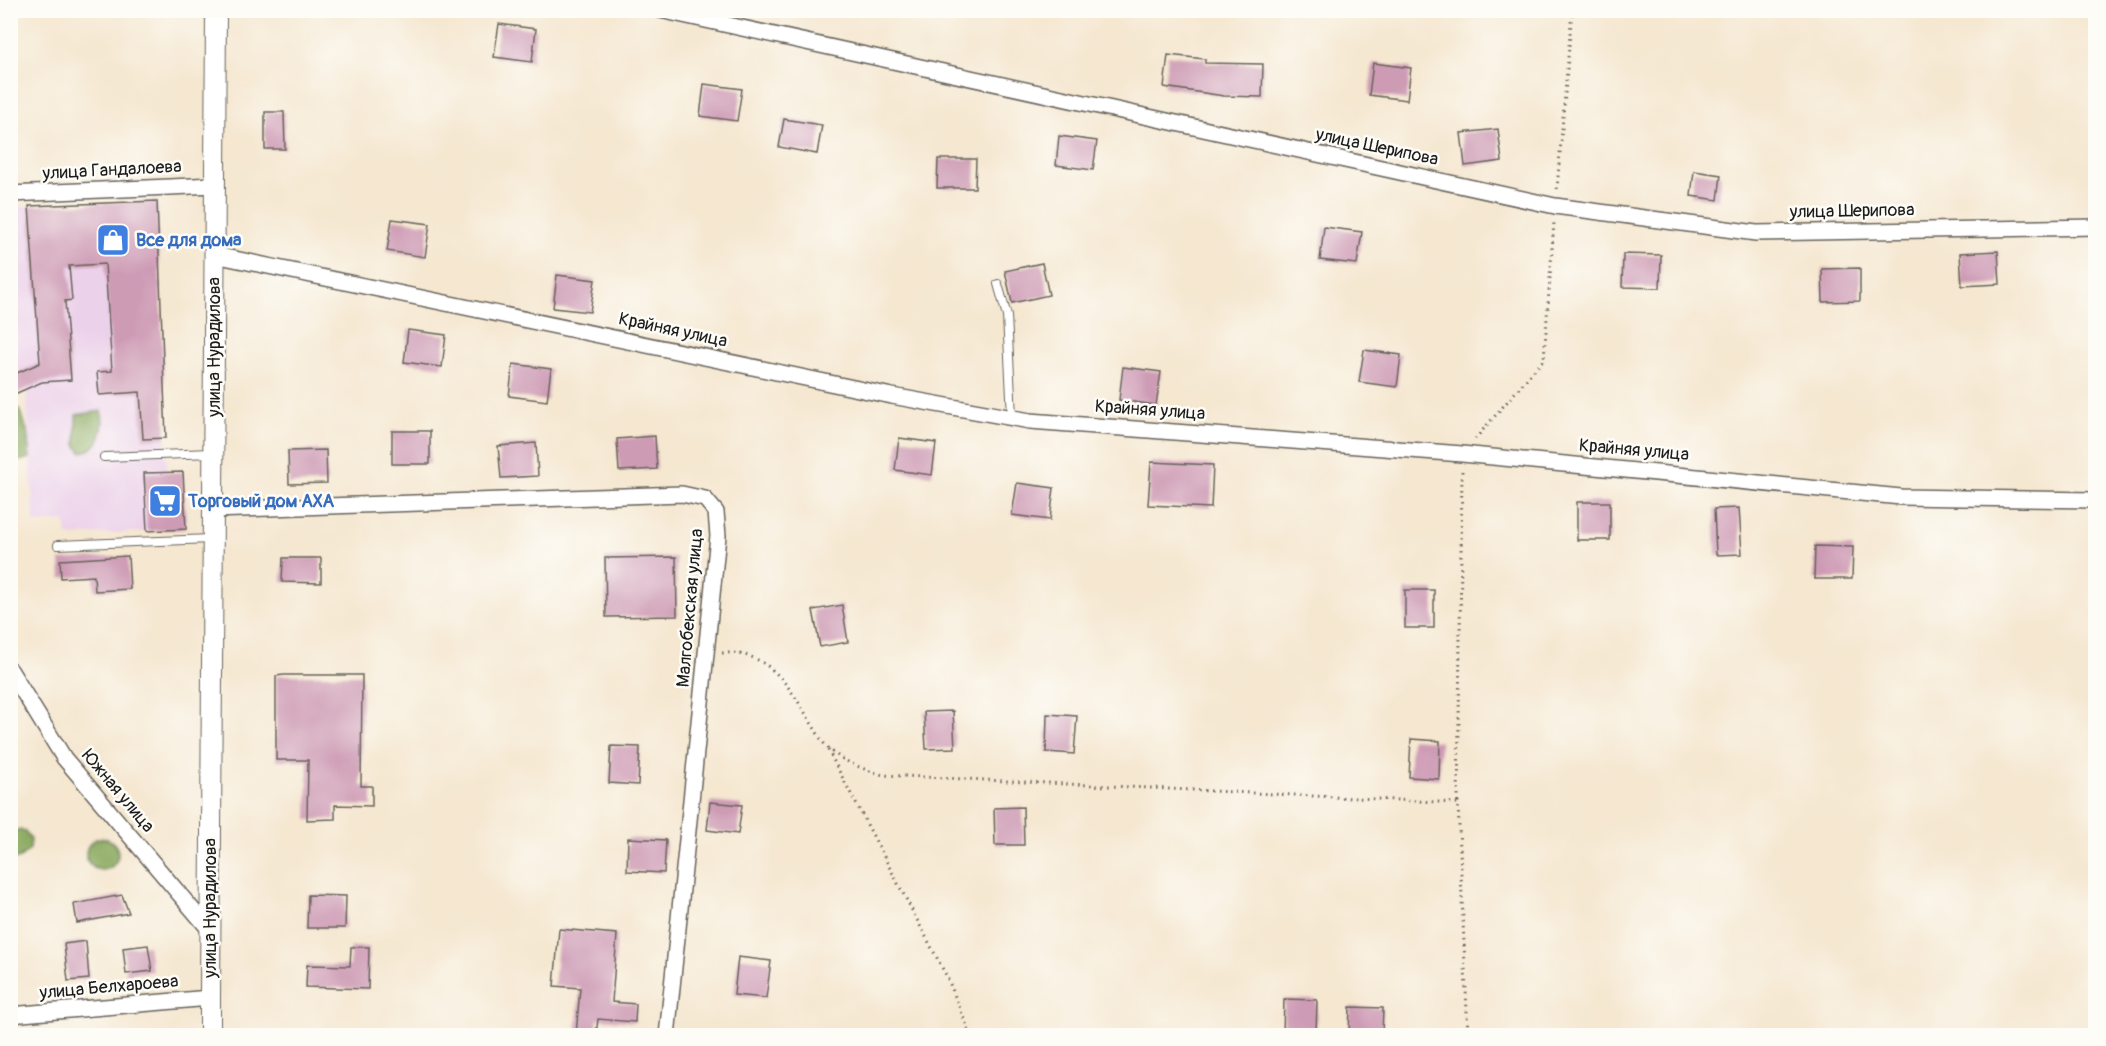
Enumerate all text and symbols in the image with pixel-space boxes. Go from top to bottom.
street label: улица Шерипова [1313,123,1440,171]
street label: улица Гандалоева [41,155,182,185]
street label: улица Шерипова [1788,198,1915,224]
shop icon: Все для дома [95,222,131,258]
place label: Все для дома [136,229,242,252]
street label: улица Нурадилова [203,277,226,418]
street label: Крайняя улица [617,307,729,353]
street label: Крайняя улица [1094,395,1206,425]
street label: Крайняя улица [1578,434,1690,466]
supermarket icon: Торговый дом АХА [147,483,183,519]
place label: Торговый дом АХА [187,490,335,513]
street label: Малгобекская улица [672,528,708,688]
street label: Южная улица [77,745,159,837]
street label: улица Нурадилова [199,838,222,979]
street label: улица Белхароева [38,969,179,1005]

